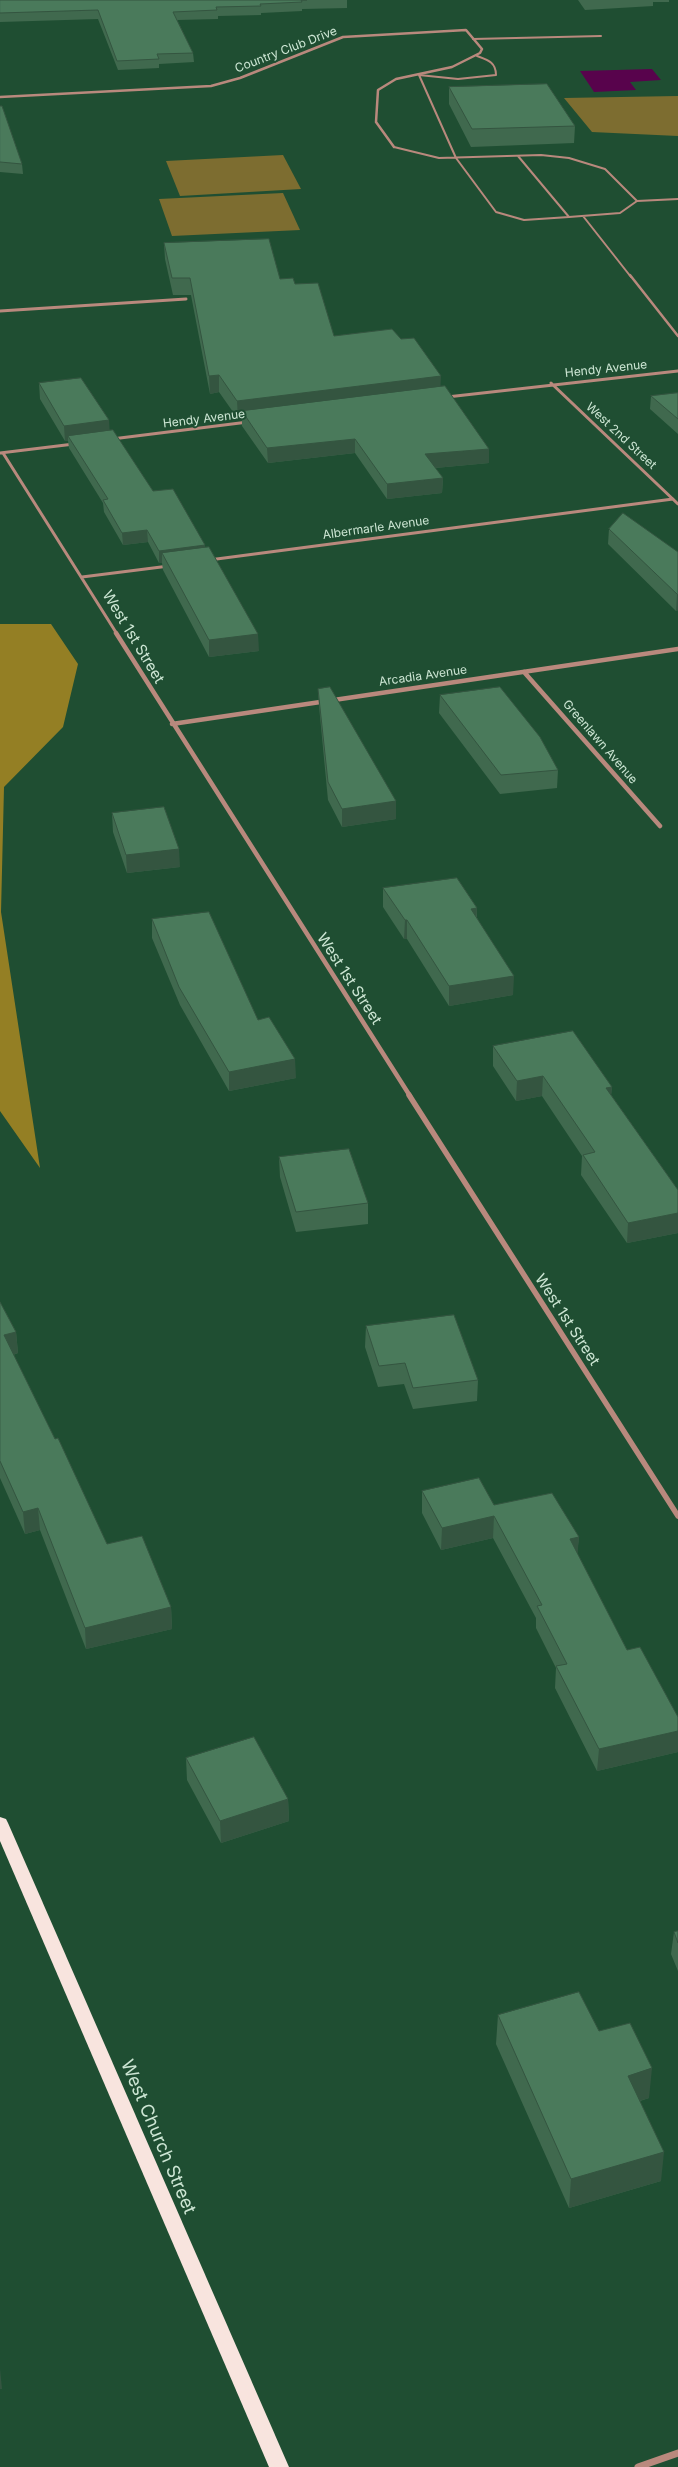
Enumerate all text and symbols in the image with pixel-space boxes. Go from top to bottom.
street label: Country Club Drive [233,24,339,76]
street label: Hendy Avenue [564,358,648,380]
street label: West 2nd Street [583,400,659,472]
street label: Hendy Avenue [162,407,246,431]
street label: Albermarle Avenue [322,513,430,543]
street label: West 1st Street [98,587,168,687]
street label: Arcadia Avenue [378,663,468,689]
street label: Greenlawn Avenue [560,697,640,787]
street label: West 1st Street [313,930,385,1028]
street label: West 1st Street [531,1271,603,1369]
street label: West Church Street [116,2057,200,2217]

